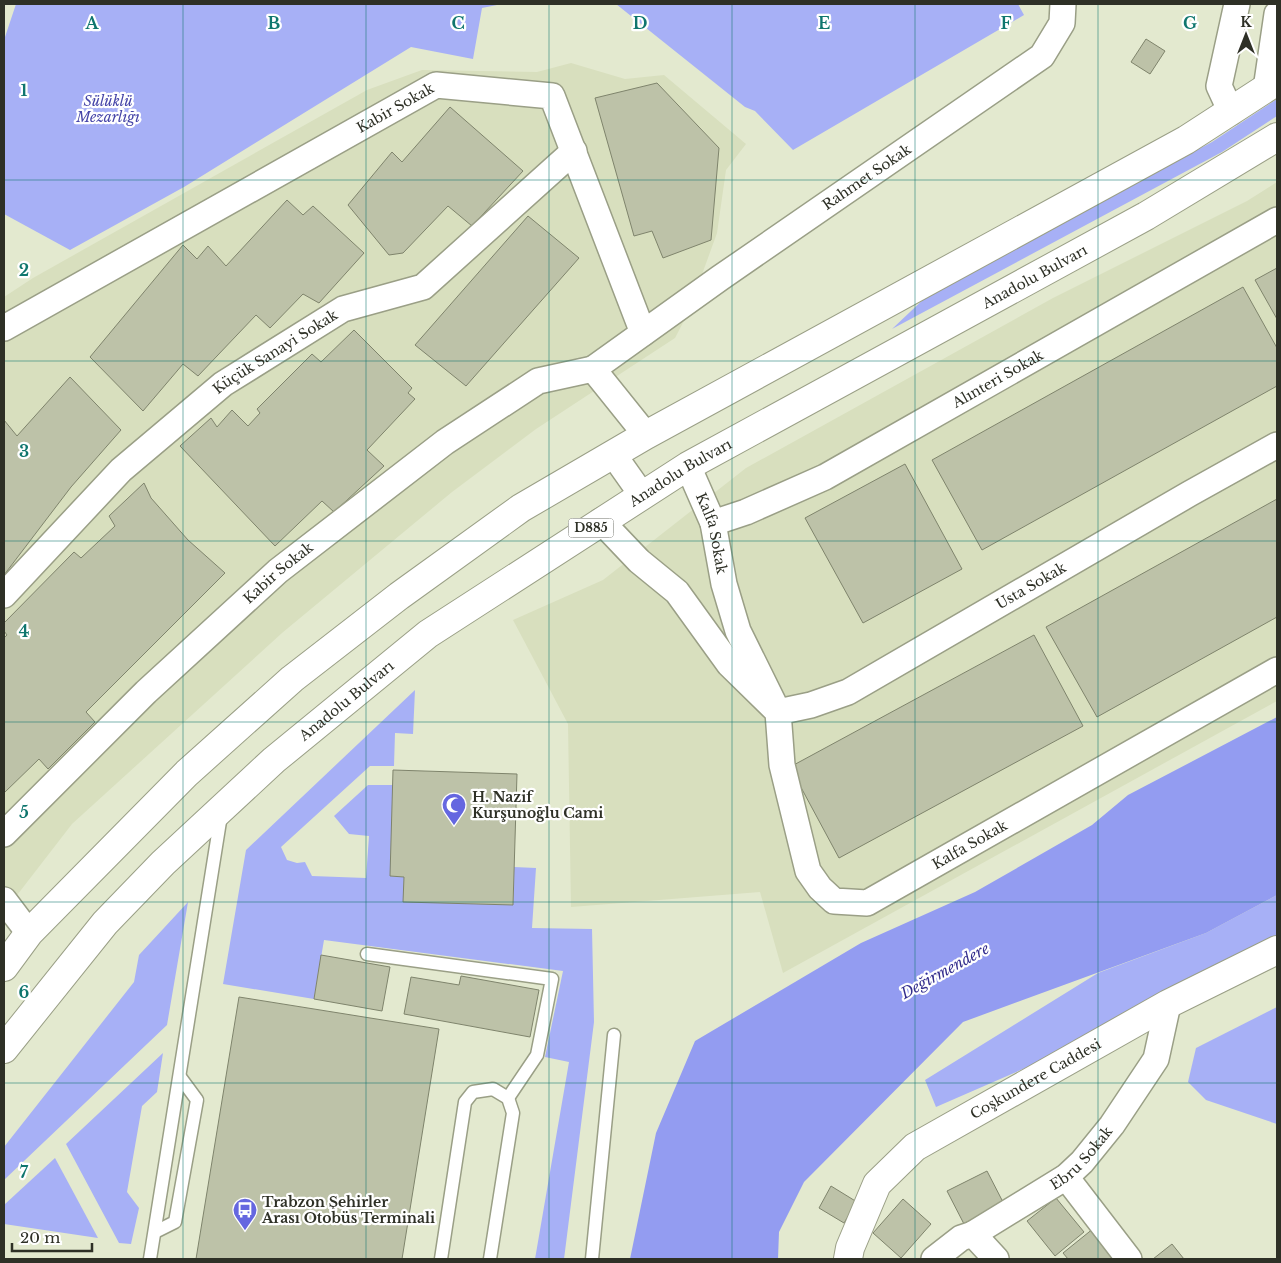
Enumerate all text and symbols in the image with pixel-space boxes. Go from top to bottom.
north arrow [1221,10,1271,60]
text: A [85,13,100,33]
text: B [268,13,281,33]
text: C [451,13,465,33]
text: D [633,13,647,33]
text: E [818,13,830,33]
text: F [1000,13,1012,33]
text: G [1183,13,1197,33]
text: K [1240,13,1252,31]
street label: Kabir Sokak [353,79,438,137]
text: 1 [21,80,28,100]
park label: Sülüklü Mezarlığı [75,92,140,126]
street label: Rahmet Sokak [819,140,915,214]
street label: Anadolu Bulvarı [978,241,1091,313]
text: 2 [19,260,29,280]
street label: Küçük Sanayi Sokak [209,305,341,398]
street label: Alınteri Sokak [948,346,1047,412]
street label: Anadolu Bulvarı [625,435,735,511]
text: 3 [19,441,29,461]
street label: Kalfa Sokak [692,490,731,576]
road number: D885 [568,518,614,538]
street label: Kabir Sokak [240,538,317,607]
street label: Usta Sokak [993,558,1069,613]
text: 4 [19,621,29,641]
street label: Anadolu Bulvarı [295,657,398,745]
place label: H. Nazif Kurşunoğlu Cami [472,788,603,822]
mosque icon: H. Nazif Kurşunoğlu Cami [441,792,467,826]
text: 5 [19,802,29,822]
street label: Kalfa Sokak [929,816,1011,873]
water label: Değirmendere [896,938,992,1003]
text: 6 [19,982,30,1002]
street label: Coşkundere Caddesi [967,1035,1104,1123]
street label: Ebru Sokak [1047,1122,1117,1194]
text: 7 [20,1162,29,1182]
place label: Trabzon Şehirler Arası Otobüs Terminali [261,1193,435,1227]
bus stop icon: Trabzon Şehirler Arası Otobüs Terminali [232,1197,258,1231]
scale bar [12,1220,92,1252]
text: 20 m [20,1228,60,1247]

